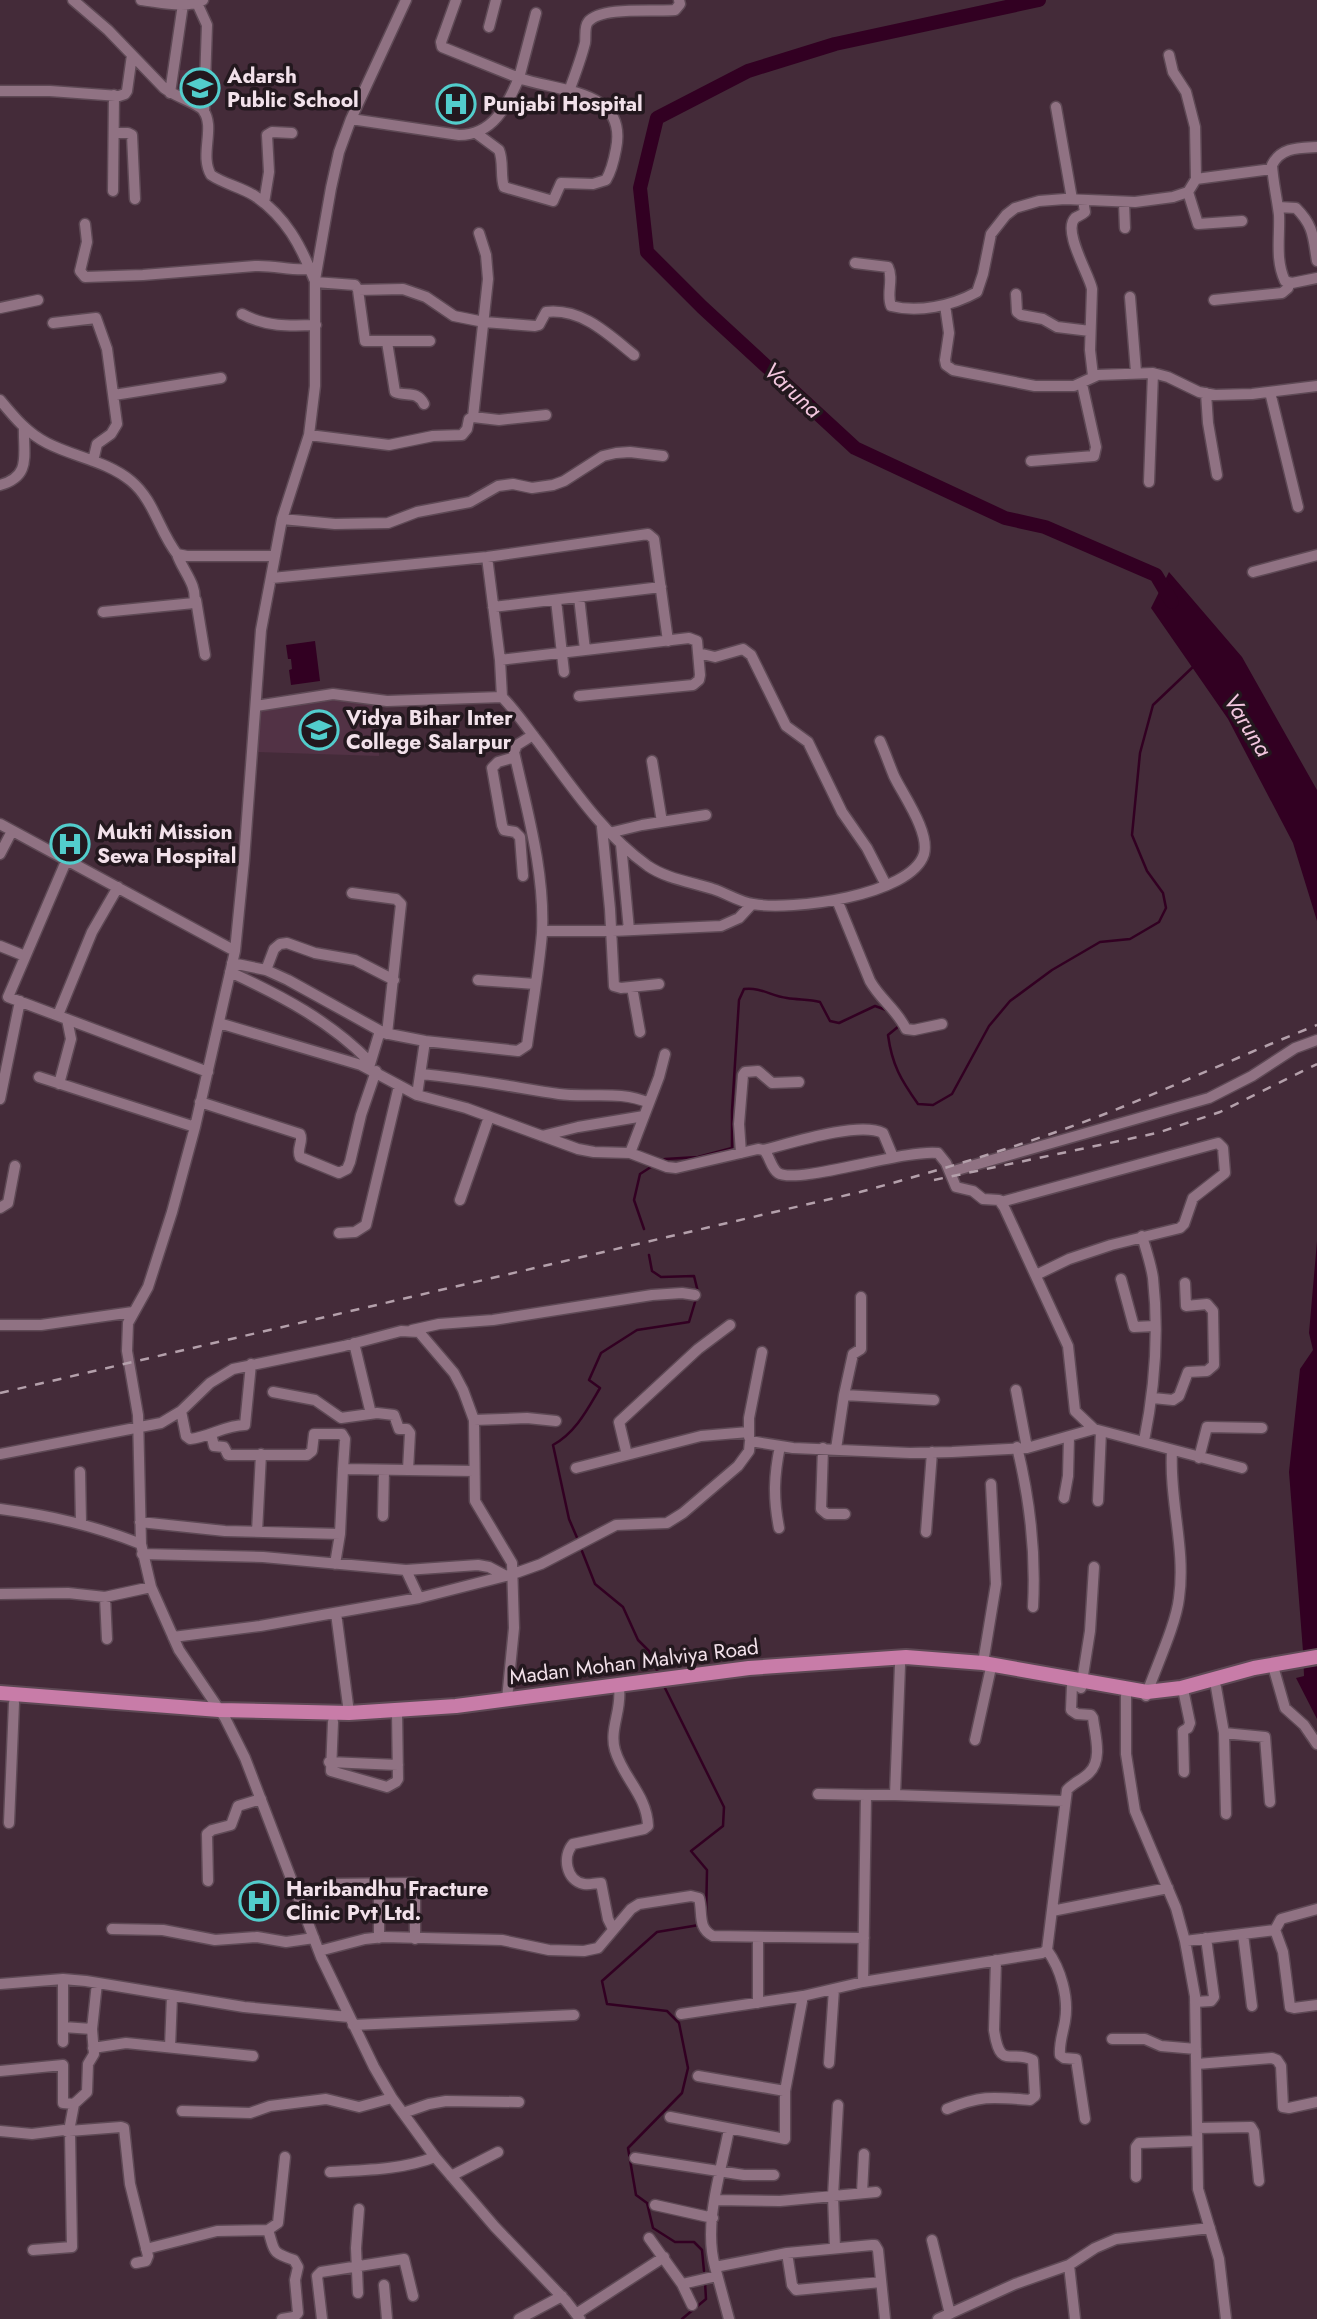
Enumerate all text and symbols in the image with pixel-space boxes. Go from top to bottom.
place label: Adarsh Public School [226,61,359,115]
school or university icon: Adarsh Public School [179,67,221,109]
hospital icon: Punjabi Hospital [435,83,477,125]
place label: Punjabi Hospital [483,89,643,119]
water label: Varuna [756,354,830,426]
water label: Varuna [1215,687,1281,763]
place label: Vidya Bihar Inter College Salarpur [345,703,513,757]
school or university icon: Vidya Bihar Inter College Salarpur [298,709,340,751]
place label: Mukti Mission Sewa Hospital [97,817,236,871]
hospital icon: Mukti Mission Sewa Hospital [49,823,91,865]
street label: Madan Mohan Malviya Road [508,1632,760,1692]
place label: Haribandhu Fracture Clinic Pvt Ltd. [286,1874,489,1928]
hospital icon: Haribandhu Fracture Clinic Pvt Ltd. [238,1880,280,1922]

